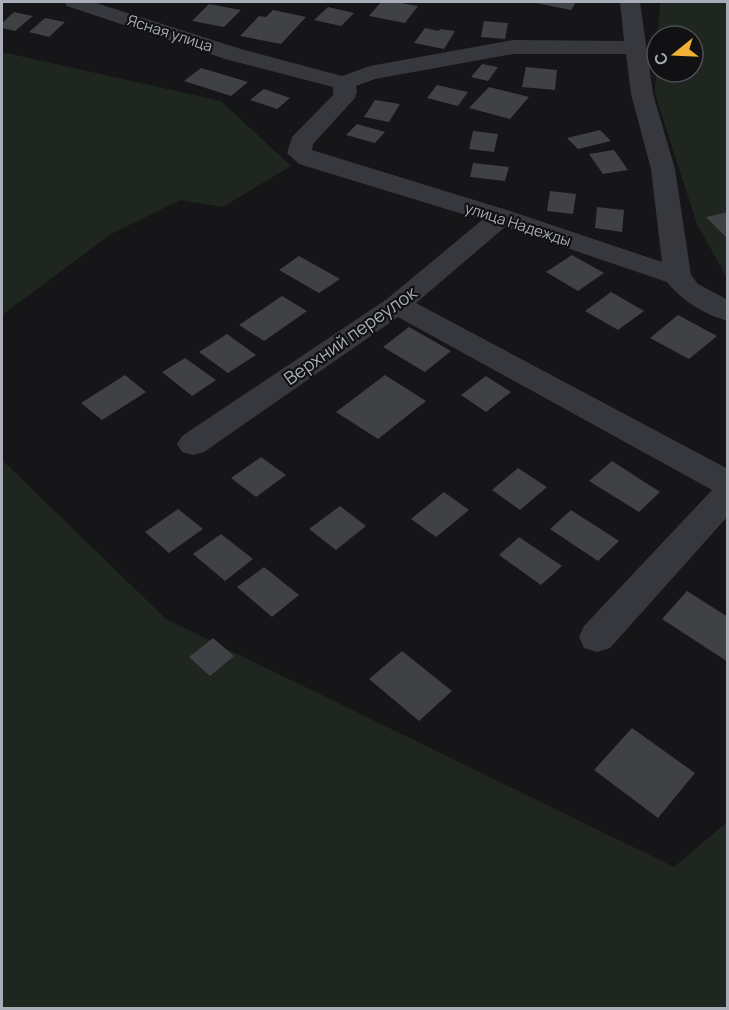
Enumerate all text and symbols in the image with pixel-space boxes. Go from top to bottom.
street label: Ясная улица [125,9,215,57]
north arrow [645,24,705,84]
text: С [648,49,673,68]
street label: улица Надежды [462,197,574,251]
street label: Верхний переулок [279,280,422,390]

